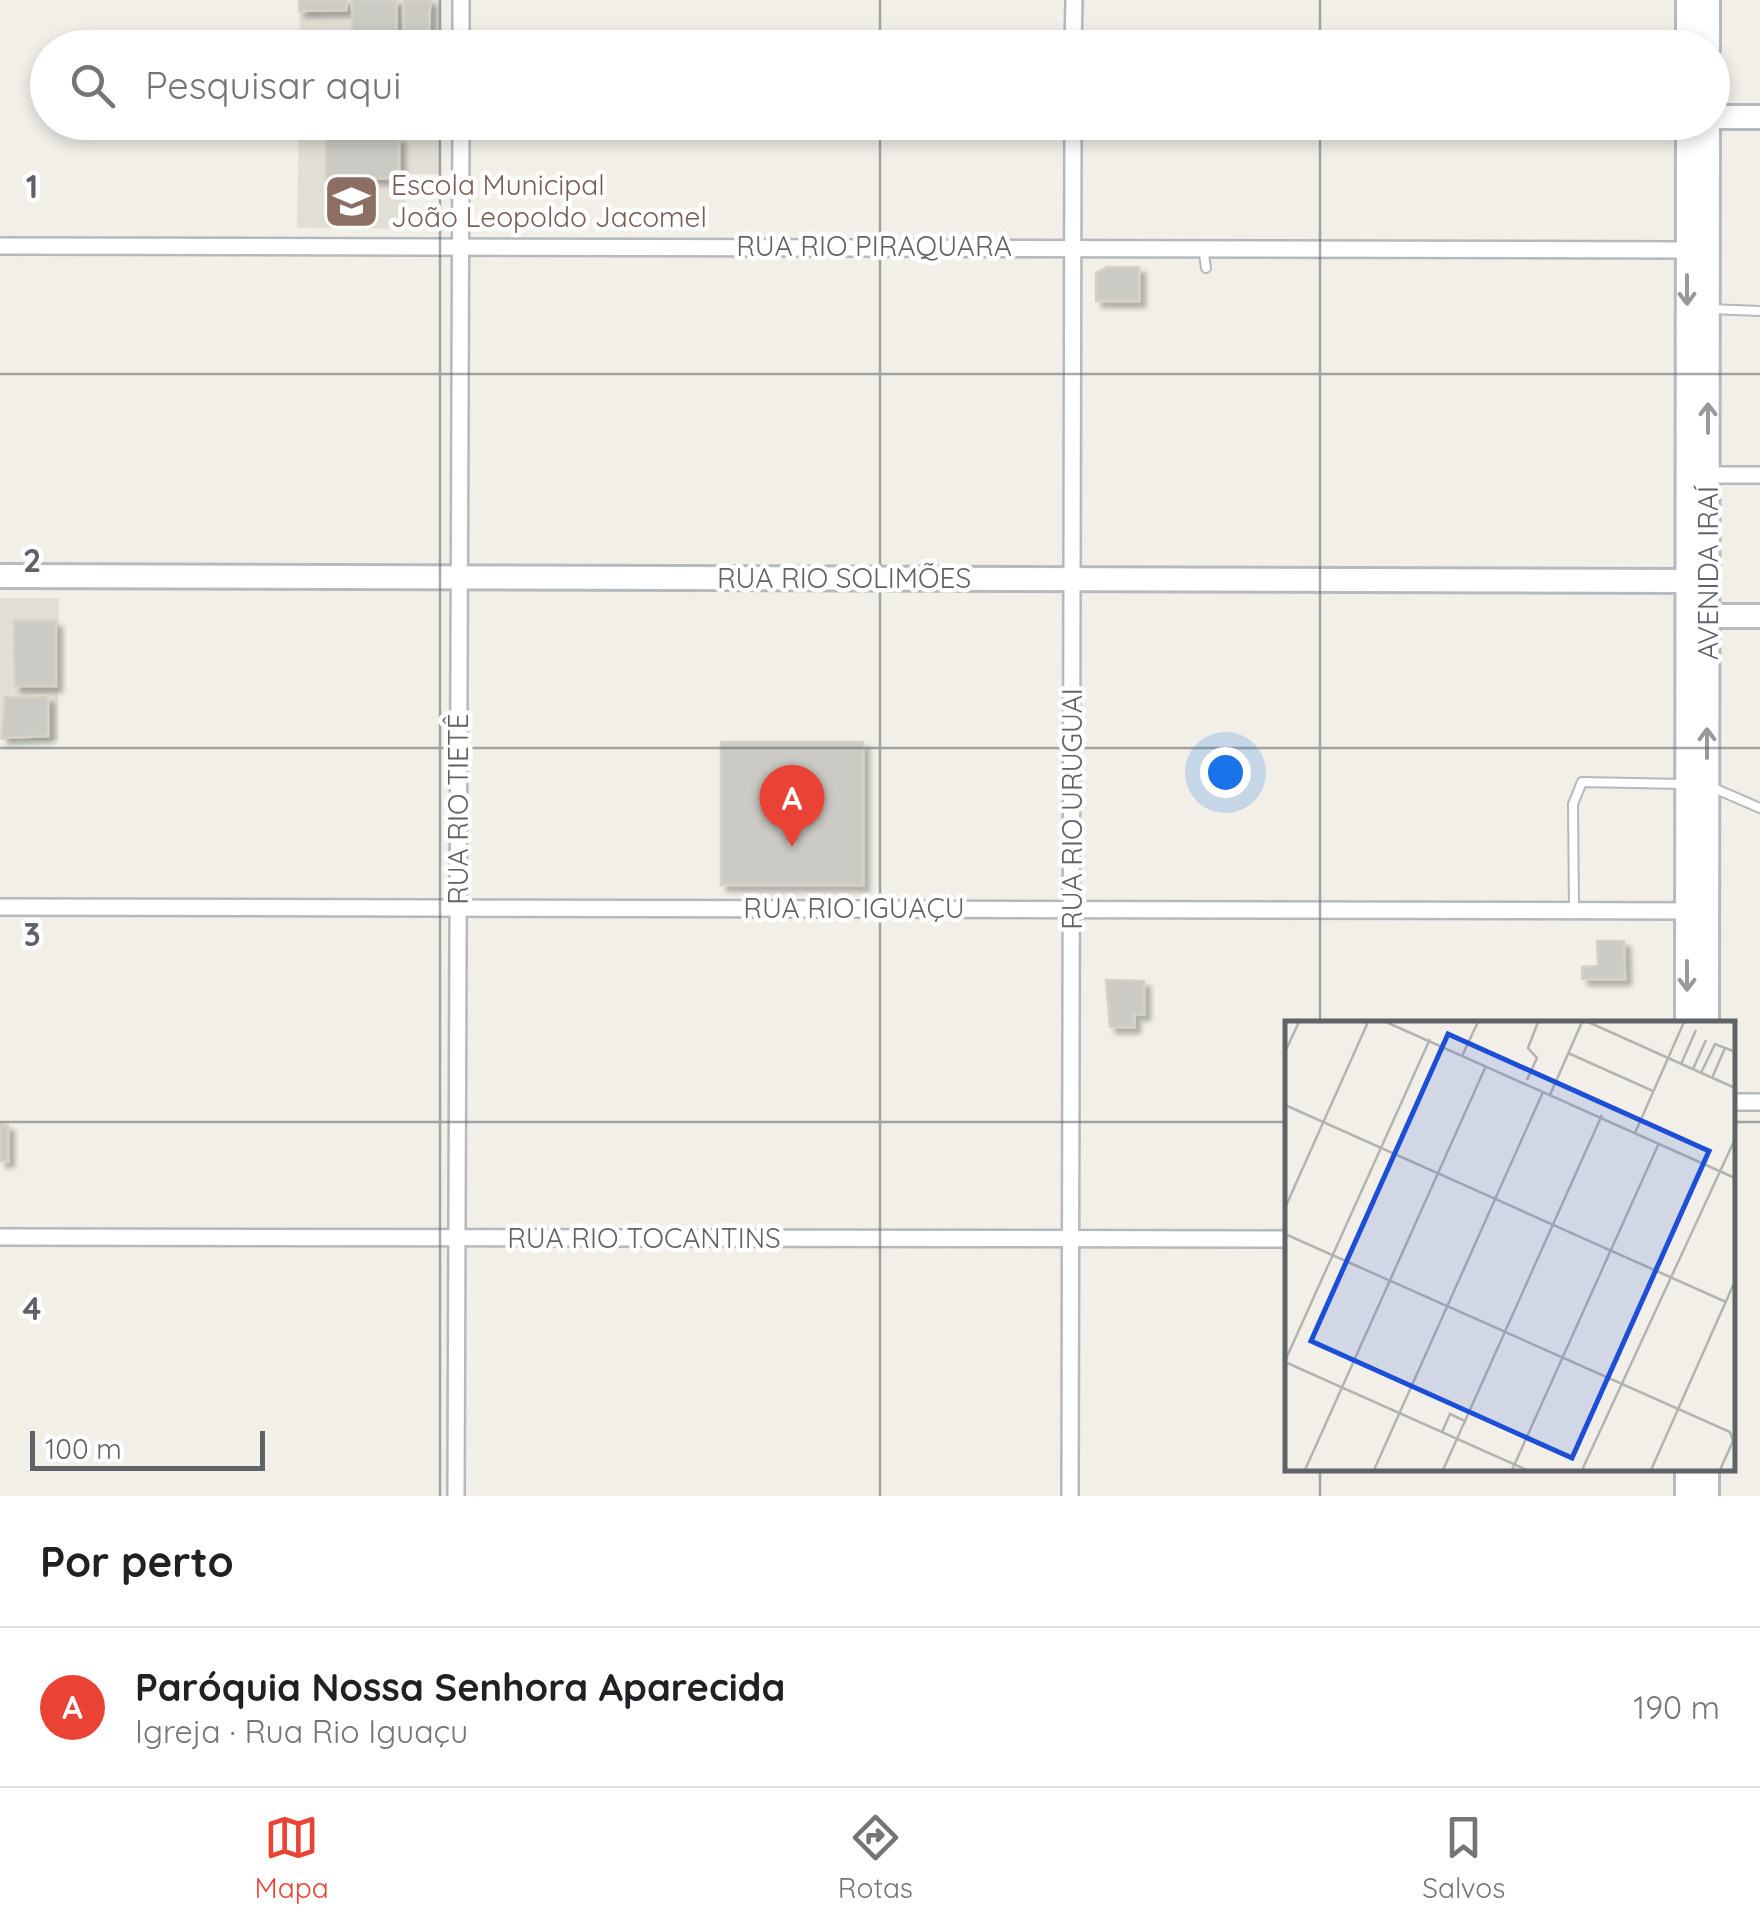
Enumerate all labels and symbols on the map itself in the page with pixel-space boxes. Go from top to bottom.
text: 1 [26,166,38,206]
place label: Escola Municipal João Leopoldo Jacomel [391,167,707,234]
school or university icon: Escola Municipal João Leopoldo Jacomel [322,171,382,231]
street label: RUA RIO PIRAQUARA [736,228,1012,263]
one-way arrow [1678,272,1696,305]
one-way arrow [1698,402,1718,434]
street label: AVENIDA IRAÍ [1690,485,1725,660]
text: 2 [23,540,41,580]
street label: RUA RIO SOLIMÕES [717,560,971,595]
street label: RUA RIO URUGUAI [1054,688,1089,930]
street label: RUA RIO TIETÊ [440,713,475,905]
one-way arrow [1698,727,1716,760]
your location [1200,747,1251,798]
pin: A [760,764,824,847]
street label: RUA RIO IGUAÇU [743,890,965,925]
text: 3 [23,914,41,954]
one-way arrow [1678,958,1696,991]
inset map [1285,1021,1735,1471]
street label: RUA RIO TOCANTINS [507,1220,781,1255]
text: 4 [23,1288,42,1328]
scale bar [30,1426,265,1470]

